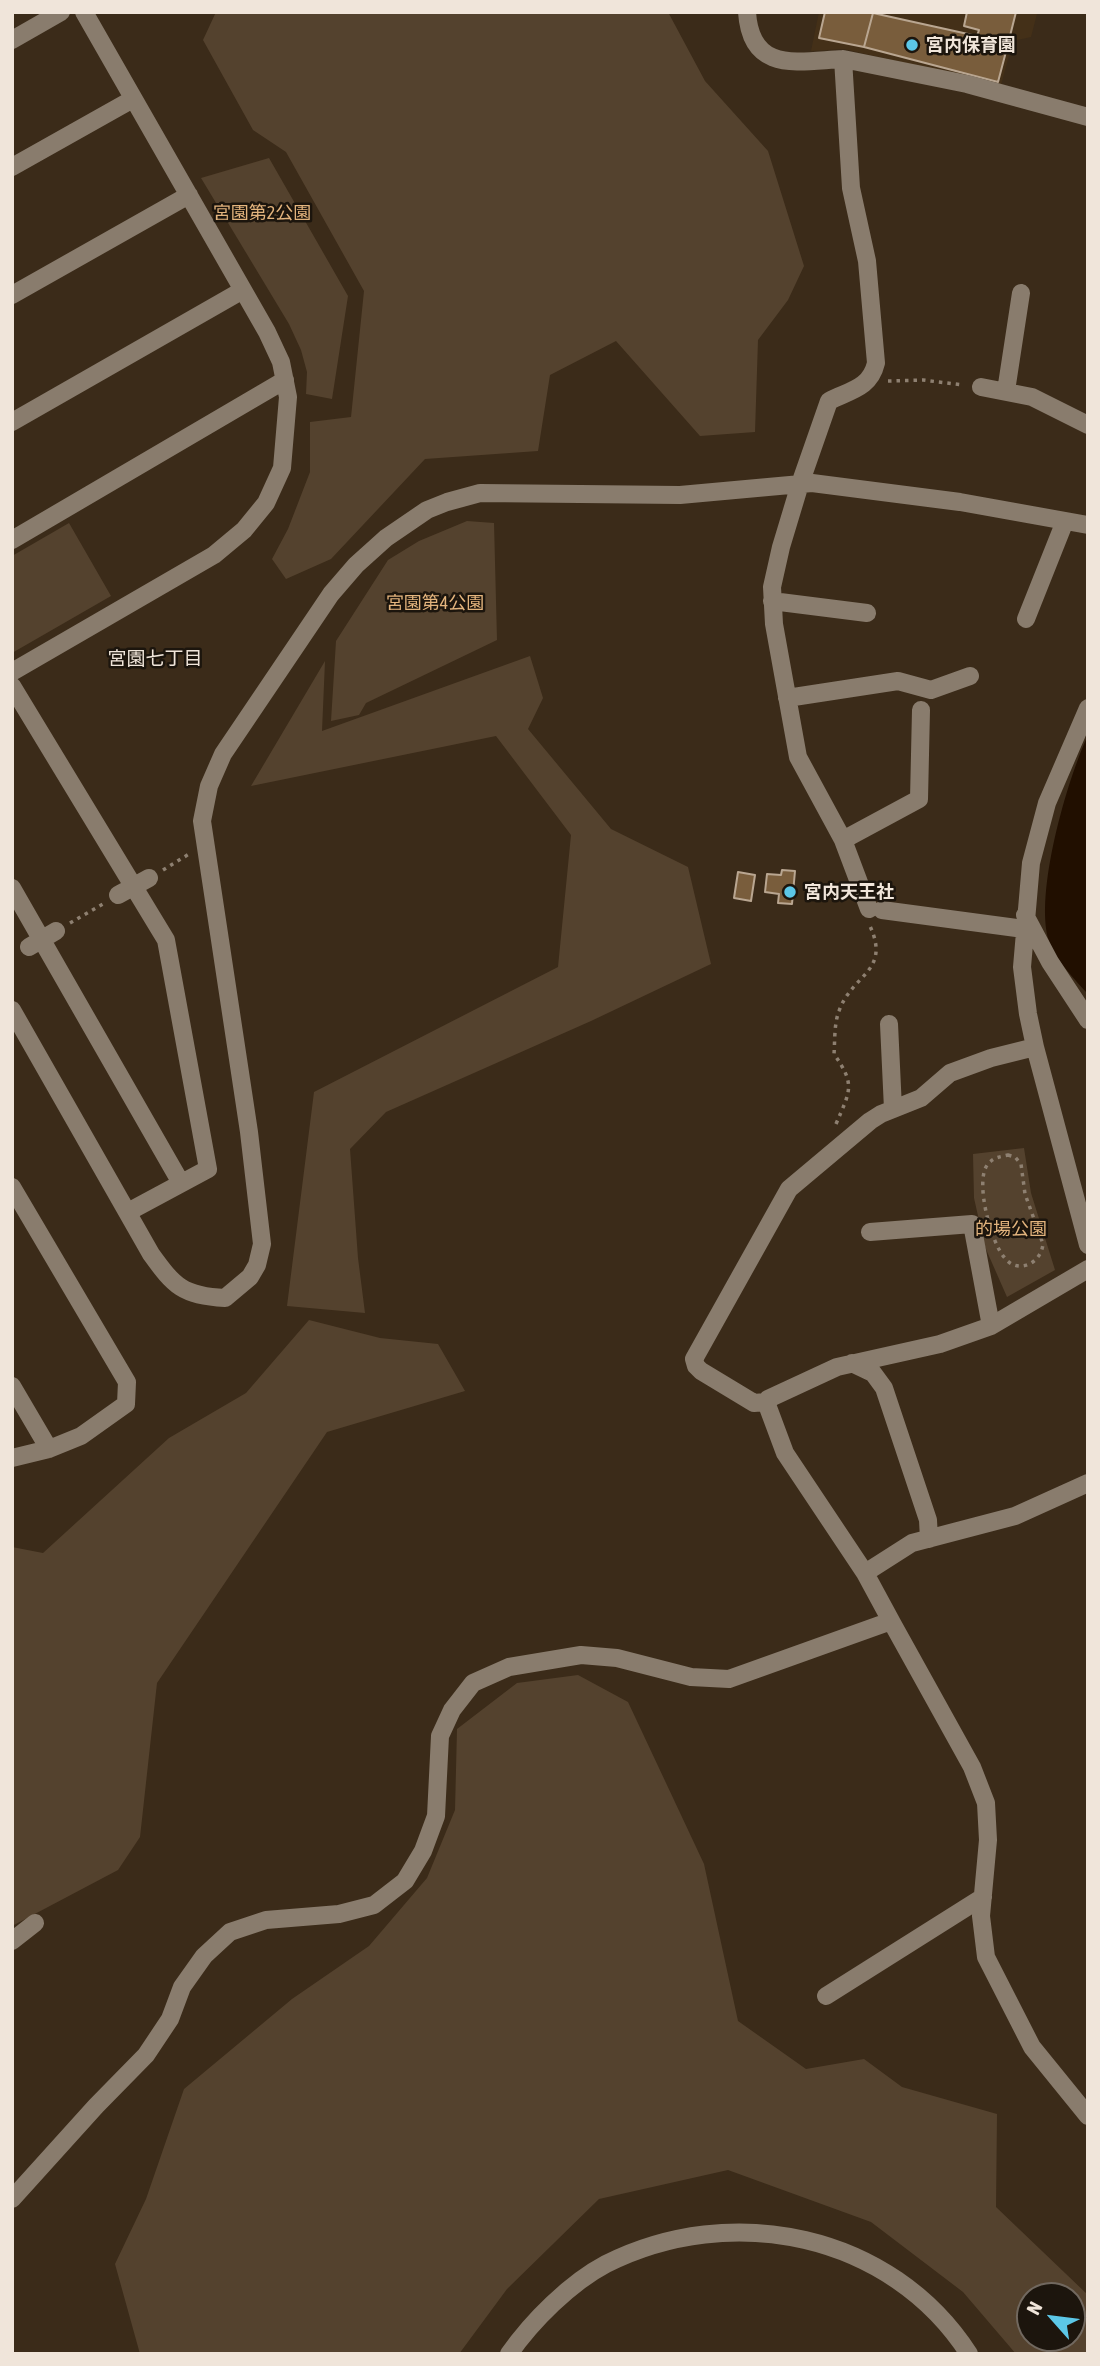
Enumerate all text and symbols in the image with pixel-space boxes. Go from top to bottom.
place label: 宮内保育園 [926,34,1016,56]
marker: 宮内保育園 [904,37,920,53]
park label: 宮園第2公園 [213,202,311,224]
park label: 宮園第4公園 [386,592,484,614]
district label: 宮園七丁目 [108,648,202,670]
place label: 宮内天王社 [804,881,894,903]
marker: 宮内天王社 [782,884,798,900]
park label: 的場公園 [975,1218,1047,1240]
north arrow [1016,2282,1086,2352]
text: N [1022,2298,1047,2318]

